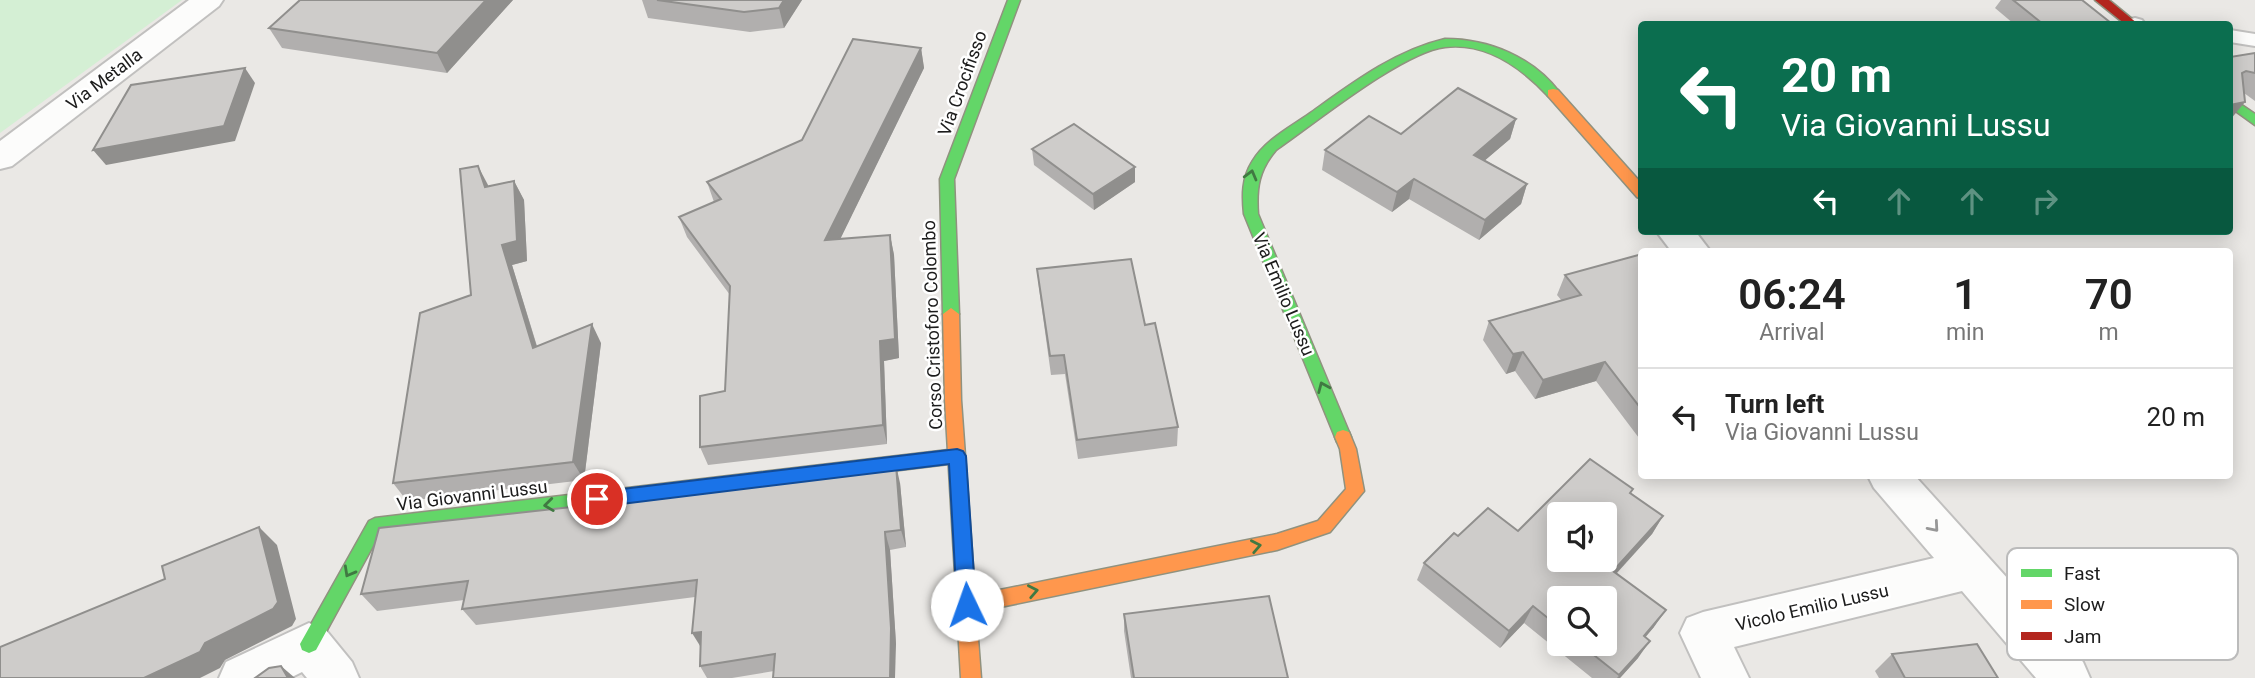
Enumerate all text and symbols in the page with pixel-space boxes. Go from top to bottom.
street label: Via Crocifisso [933,27,991,139]
street label: Via Metalla [62,44,146,114]
text: 20 m [1781,47,1892,104]
icon: left [1666,49,1757,140]
text: Via Giovanni Lussu [1781,106,2051,144]
one-way arrow [1243,169,1257,181]
icon: left [1807,182,1845,220]
icon: ahead [1880,182,1918,220]
icon: ahead [1953,182,1991,220]
icon: right [2026,182,2064,220]
street label: Corso Cristoforo Colombo [918,220,946,430]
street label: Via Emilio Lussu [1249,229,1319,359]
text: 06:24 [1738,270,1846,319]
text: 1 [1953,270,1977,319]
text: 70 [2085,270,2133,319]
text: Arrival [1759,319,1825,346]
text: min [1946,319,1984,346]
text: m [2099,319,2119,346]
one-way arrow [1317,382,1331,394]
text: Turn left [1725,389,1824,419]
icon: left [1666,398,1704,436]
text: 20 m [2147,402,2205,432]
text: Via Giovanni Lussu [1725,419,1919,446]
pin [567,469,627,529]
street label: Via Giovanni Lussu [395,475,549,515]
icon: arrive [578,480,616,518]
one-way arrow [543,498,555,513]
map controls [1547,502,1617,656]
button: sound [1547,502,1617,572]
one-way arrow [1926,519,1938,532]
one-way arrow [1250,540,1262,555]
legend [2007,548,2238,660]
text: Fast [2064,562,2101,585]
one-way arrow [344,565,357,578]
position arrow [930,568,1004,642]
street label: Vicolo Emilio Lussu [1734,579,1890,635]
one-way arrow [1027,585,1039,600]
button: search [1547,586,1617,656]
text: Slow [2064,593,2105,616]
text: Jam [2064,625,2101,648]

